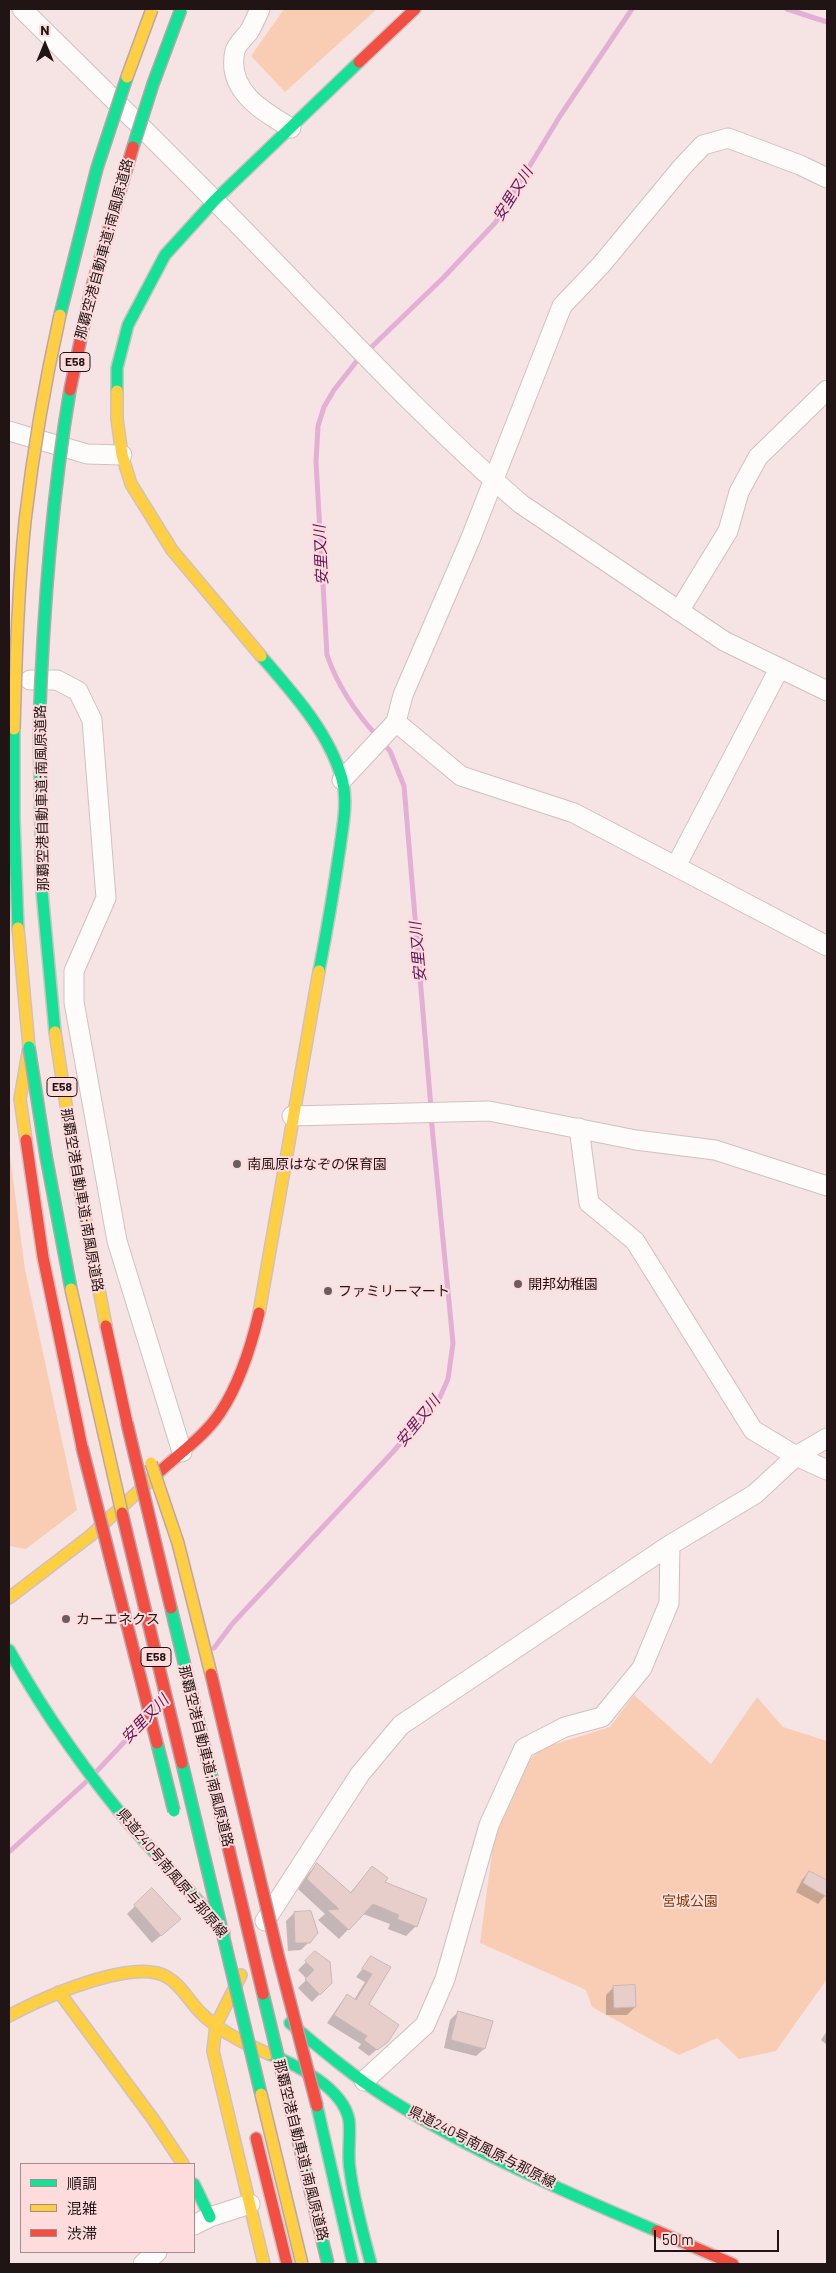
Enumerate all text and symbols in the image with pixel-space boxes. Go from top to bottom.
north arrow [20,20,70,70]
text: N [40,21,50,38]
street label: 那覇空港自動車道;南風原道路 [72,157,136,341]
water label: 安里又川 [489,164,537,224]
road number: E58 [60,352,90,372]
water label: 安里又川 [310,525,332,585]
street label: 那覇空港自動車道;南風原道路 [32,705,52,891]
water label: 安里又川 [406,921,430,983]
road number: E58 [47,1078,77,1096]
street label: 那覇空港自動車道;南風原道路 [58,1107,106,1293]
place label: 南風原はなぞの保育園 [247,1156,387,1172]
marker: 南風原はなぞの保育園 [231,1158,243,1170]
place label: 開邦幼稚園 [528,1276,598,1292]
marker: 開邦幼稚園 [512,1278,524,1290]
place label: ファミリーマート [338,1283,450,1299]
marker: ファミリーマート [322,1285,334,1297]
water label: 安里又川 [392,1392,444,1450]
place label: カーエネクス [76,1611,160,1627]
marker: カーエネクス [60,1613,72,1625]
road number: E58 [141,1648,171,1666]
street label: 那覇空港自動車道;南風原道路 [175,1664,237,1848]
water label: 安里又川 [118,1691,172,1747]
street label: 県道240号南風原与那原線 [113,1805,231,1941]
park label: 宮城公園 [662,1893,718,1909]
street label: 那覇空港自動車道;南風原道路 [270,2058,332,2242]
street label: 県道240号南風原与那原線 [406,2102,558,2192]
legend [20,2163,195,2253]
text: 順調 [67,2174,97,2192]
text: 混雑 [67,2199,97,2217]
scale bar [656,2220,781,2252]
text: 渋滞 [67,2224,97,2242]
text: 50 m [662,2230,694,2248]

